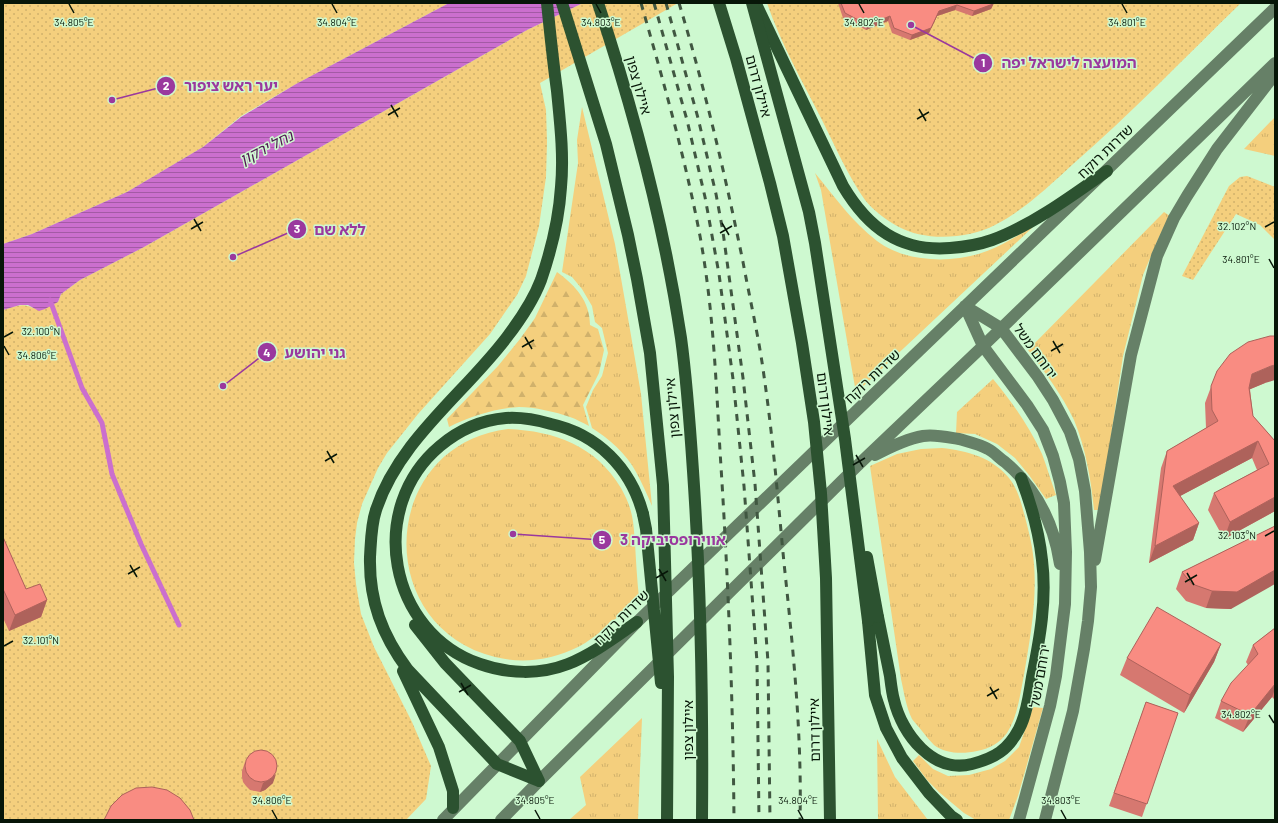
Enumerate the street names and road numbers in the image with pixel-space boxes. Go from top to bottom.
street label: איילון דרום [743,53,776,119]
street label: איילון צפון [623,54,656,117]
street label: שדרות רוקח [1074,120,1136,182]
street label: ירוחם משל [1010,320,1062,382]
street label: שדרות רוקח [841,345,903,407]
street label: איילון דרום [814,371,838,437]
street label: איילון צפון [661,377,683,439]
street label: שדרות רוקח [590,586,652,648]
street label: ירוחם משל [1025,643,1053,709]
street label: איילון דרום [805,698,823,762]
street label: איילון צפון [679,700,696,760]

